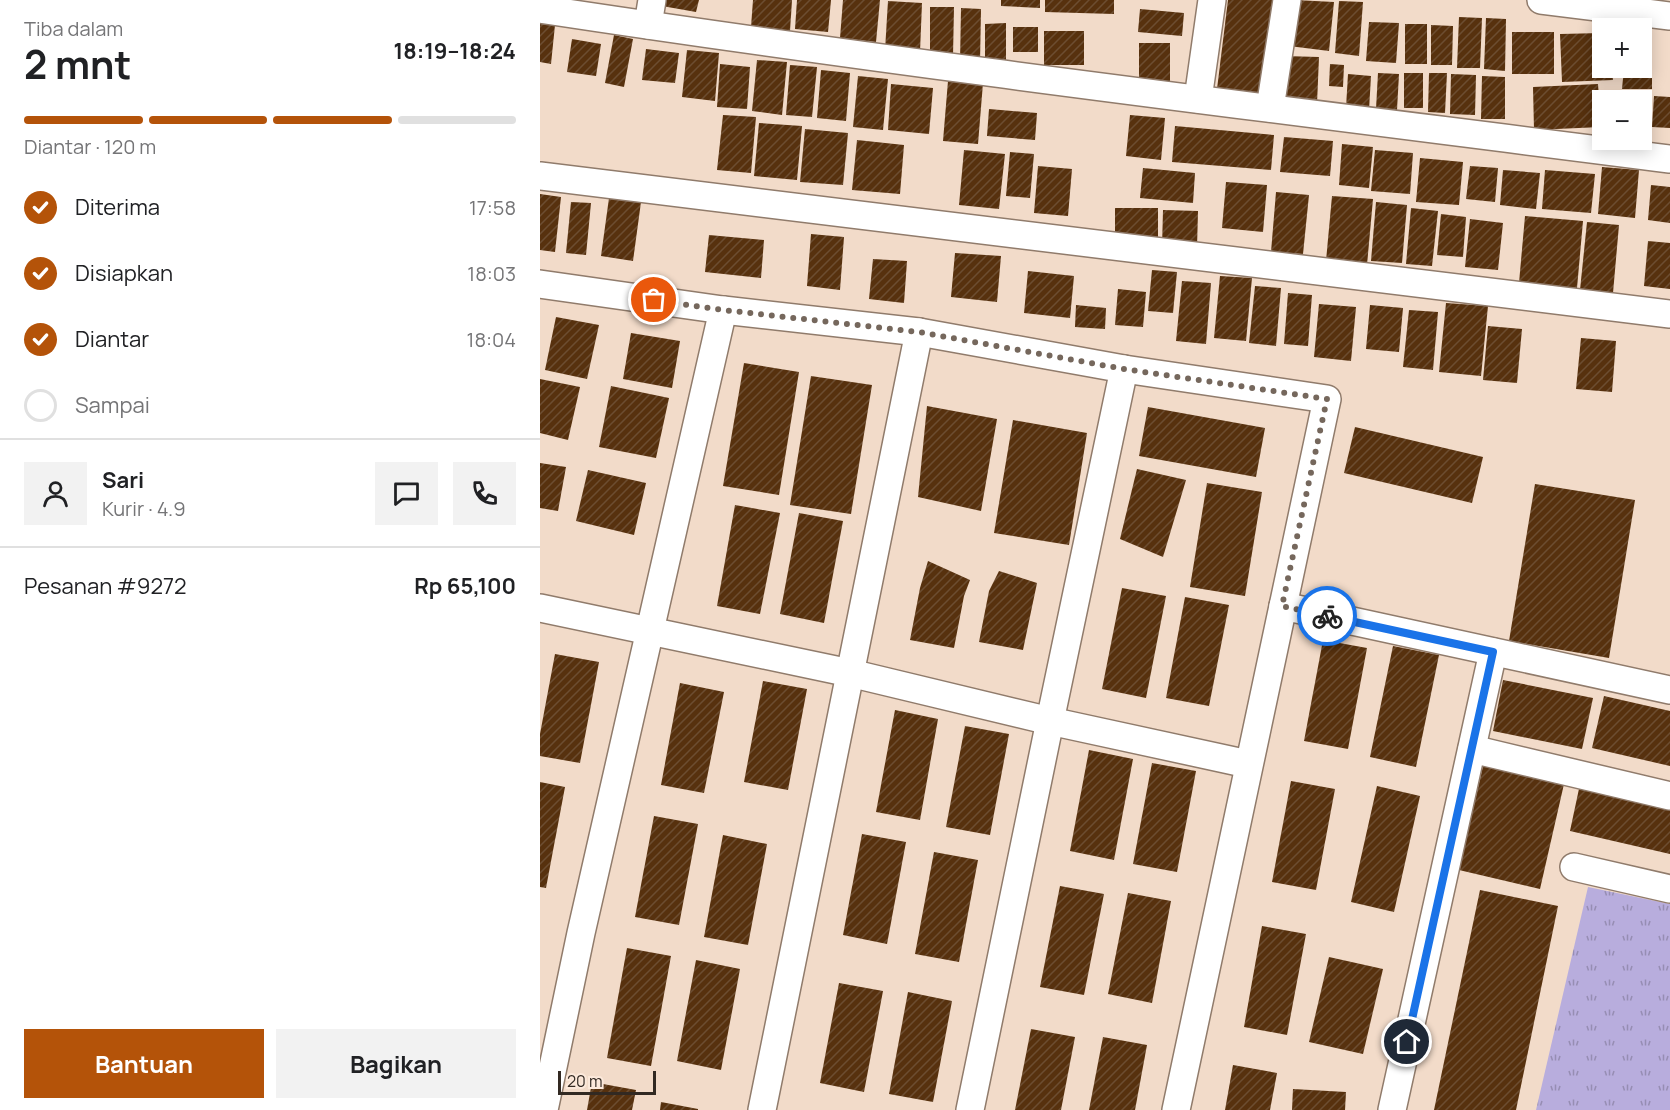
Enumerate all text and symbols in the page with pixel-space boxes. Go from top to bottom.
text: Tiba dalam [24,15,123,42]
map controls [1592,18,1652,150]
button: + [1592,18,1652,78]
text: 18:19–18:24 [394,36,516,66]
text: 2 mnt [24,37,131,91]
button: − [1592,90,1652,150]
text: Diantar · 120 m [24,133,156,160]
icon: check [24,191,57,224]
text: Diterima [75,192,160,222]
text: 17:58 [469,194,516,221]
icon: check [24,257,57,290]
text: Disiapkan [75,258,173,288]
text: 18:03 [467,260,516,287]
pin [628,274,679,325]
icon: bag [637,283,670,316]
icon: check [24,323,57,356]
text: Diantar [75,324,149,354]
text: 18:04 [467,326,516,353]
text: Sampai [75,390,150,420]
button: person [24,462,87,525]
button: chat [375,462,438,525]
button: phone [453,462,516,525]
text: Sari [102,465,144,495]
text: Kurir · 4.9 [102,495,186,522]
text: Pesanan #9272 [24,571,187,601]
text: Rp 65,100 [414,571,516,601]
courier [1297,586,1357,646]
icon: bike [1311,600,1344,633]
pin [1381,1016,1432,1067]
icon: home [1390,1025,1423,1058]
button: Bantuan [24,1029,264,1098]
button: Bagikan [276,1029,516,1098]
scale bar [558,1068,656,1096]
text: 20 m [567,1070,603,1092]

